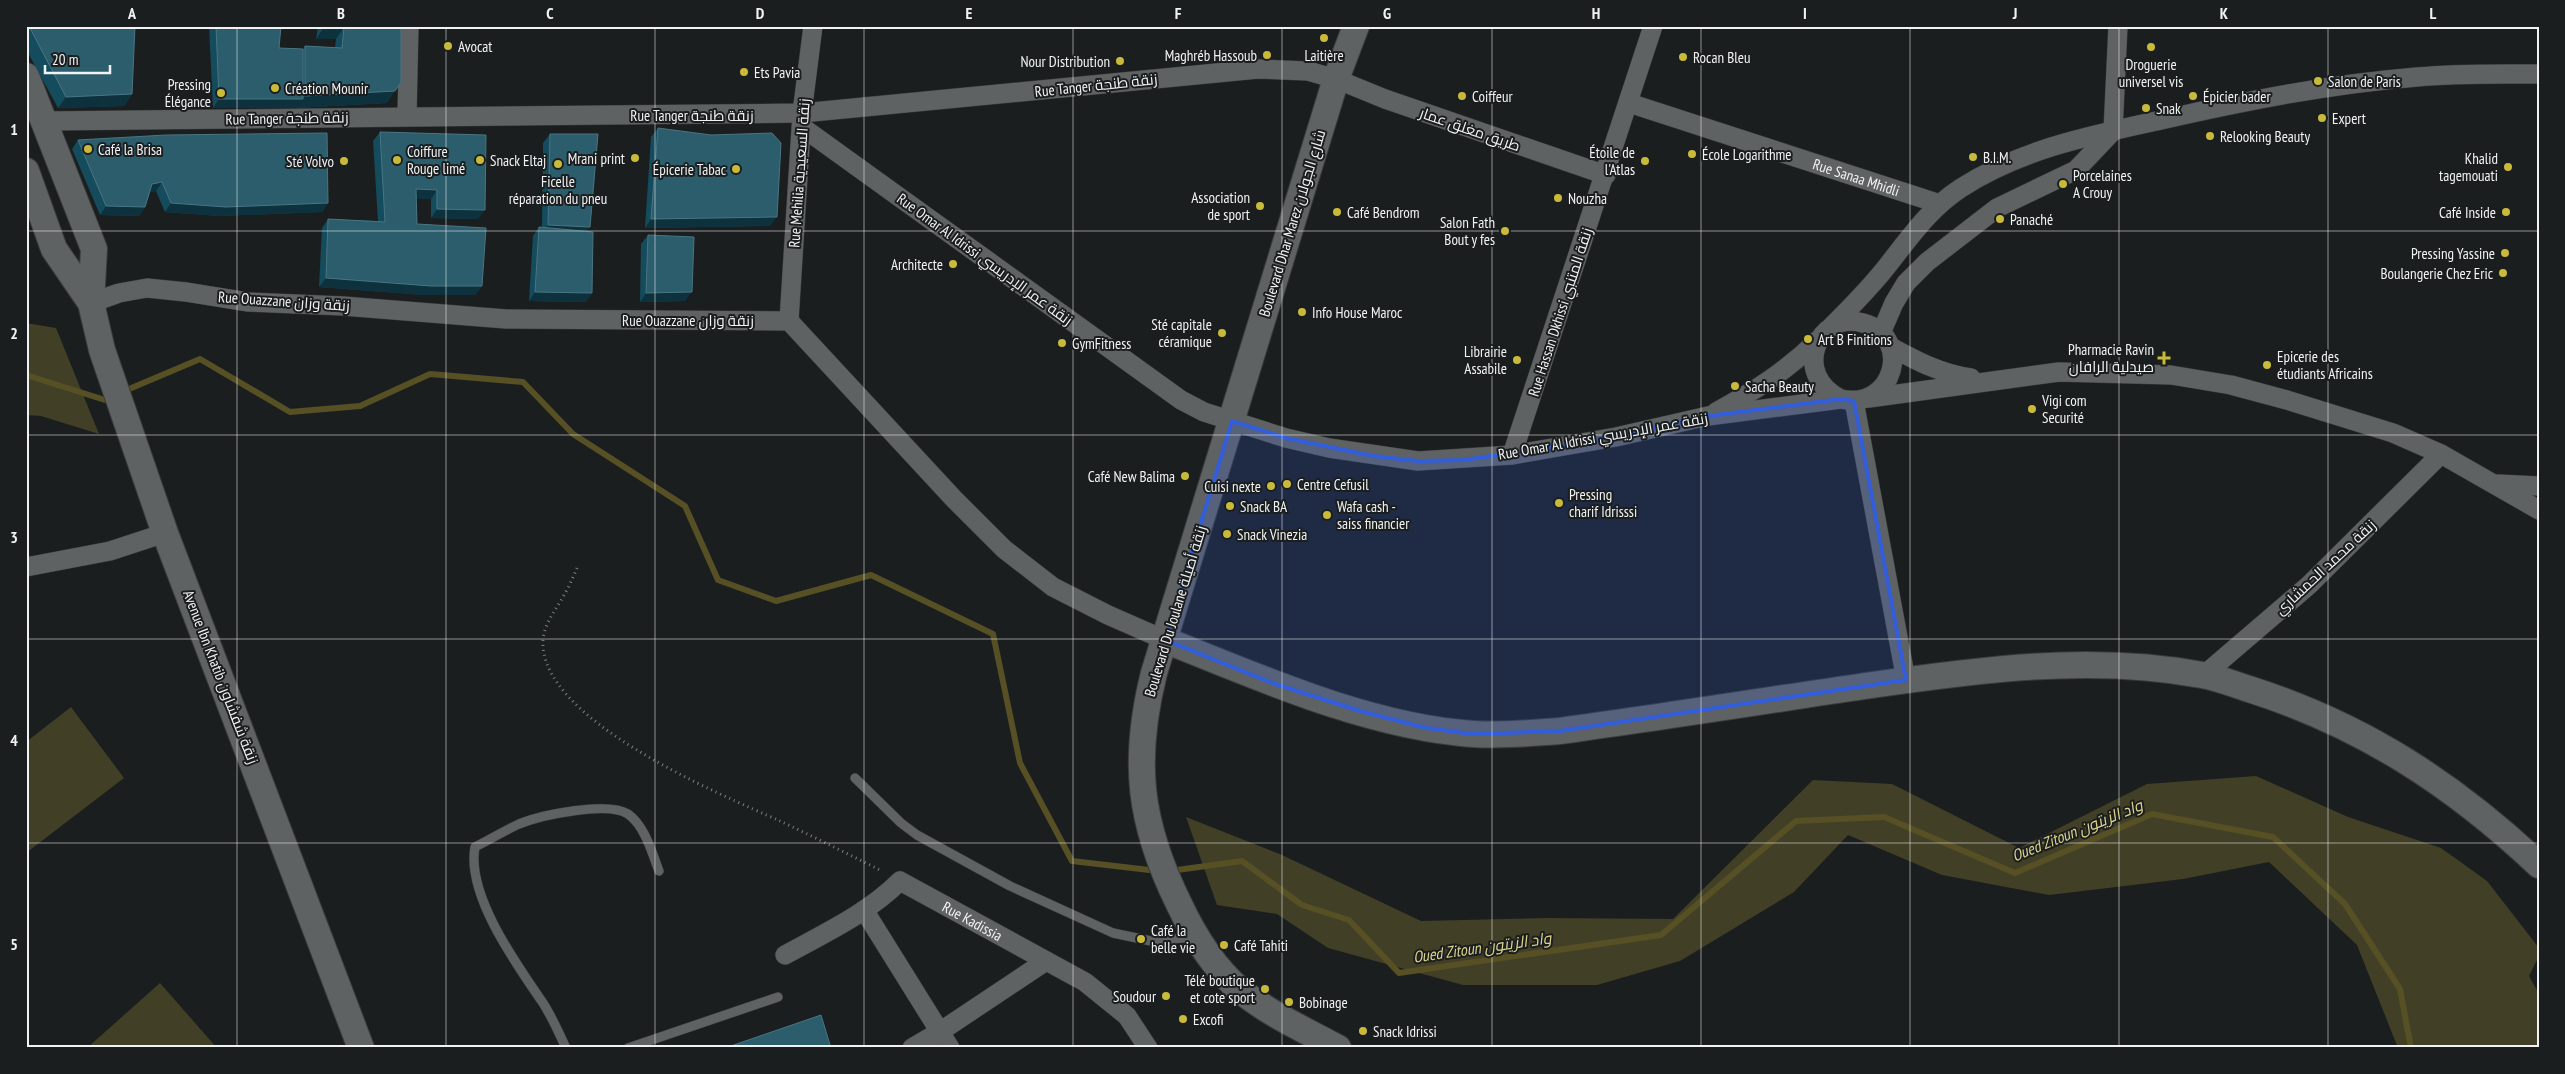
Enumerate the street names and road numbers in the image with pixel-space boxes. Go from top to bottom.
street label: Rue Tanger زنقة طنجة [1034,69,1158,101]
street label: Rue Mehilia زنقة السعيدية [784,98,814,248]
street label: طريق مغلق عمار [1416,103,1523,156]
street label: Rue Tanger زنقة طنجة [630,106,754,125]
street label: Rue Tanger زنقة طنجة [225,107,349,129]
street label: Boulevard Dhar Marez شارع الجولان [1254,127,1331,319]
street label: Rue Sanaa Mhidli [1811,154,1902,200]
street label: Rue Omar Al Idrissi زنقة عمر الإدريسي [892,189,1077,332]
street label: Rue Hassan Dkhissi زنقة المتنبي [1524,225,1599,400]
street label: Rue Ouazzane زنقة وزان [217,287,351,316]
street label: Rue Ouazzane زنقة وزان [622,311,754,331]
street label: Rue Omar Al Idrissi زنقة عمر الإدريسي [1497,408,1710,467]
street label: زنقة محمد الحمشاري [2270,515,2382,621]
street label: Boulevard Du Joulane زنقة أصيلة [1140,523,1210,699]
street label: Avenue Ibn Khatib زنقة شفشاون [178,587,263,767]
street label: Rue Kadissia [939,897,1006,945]

